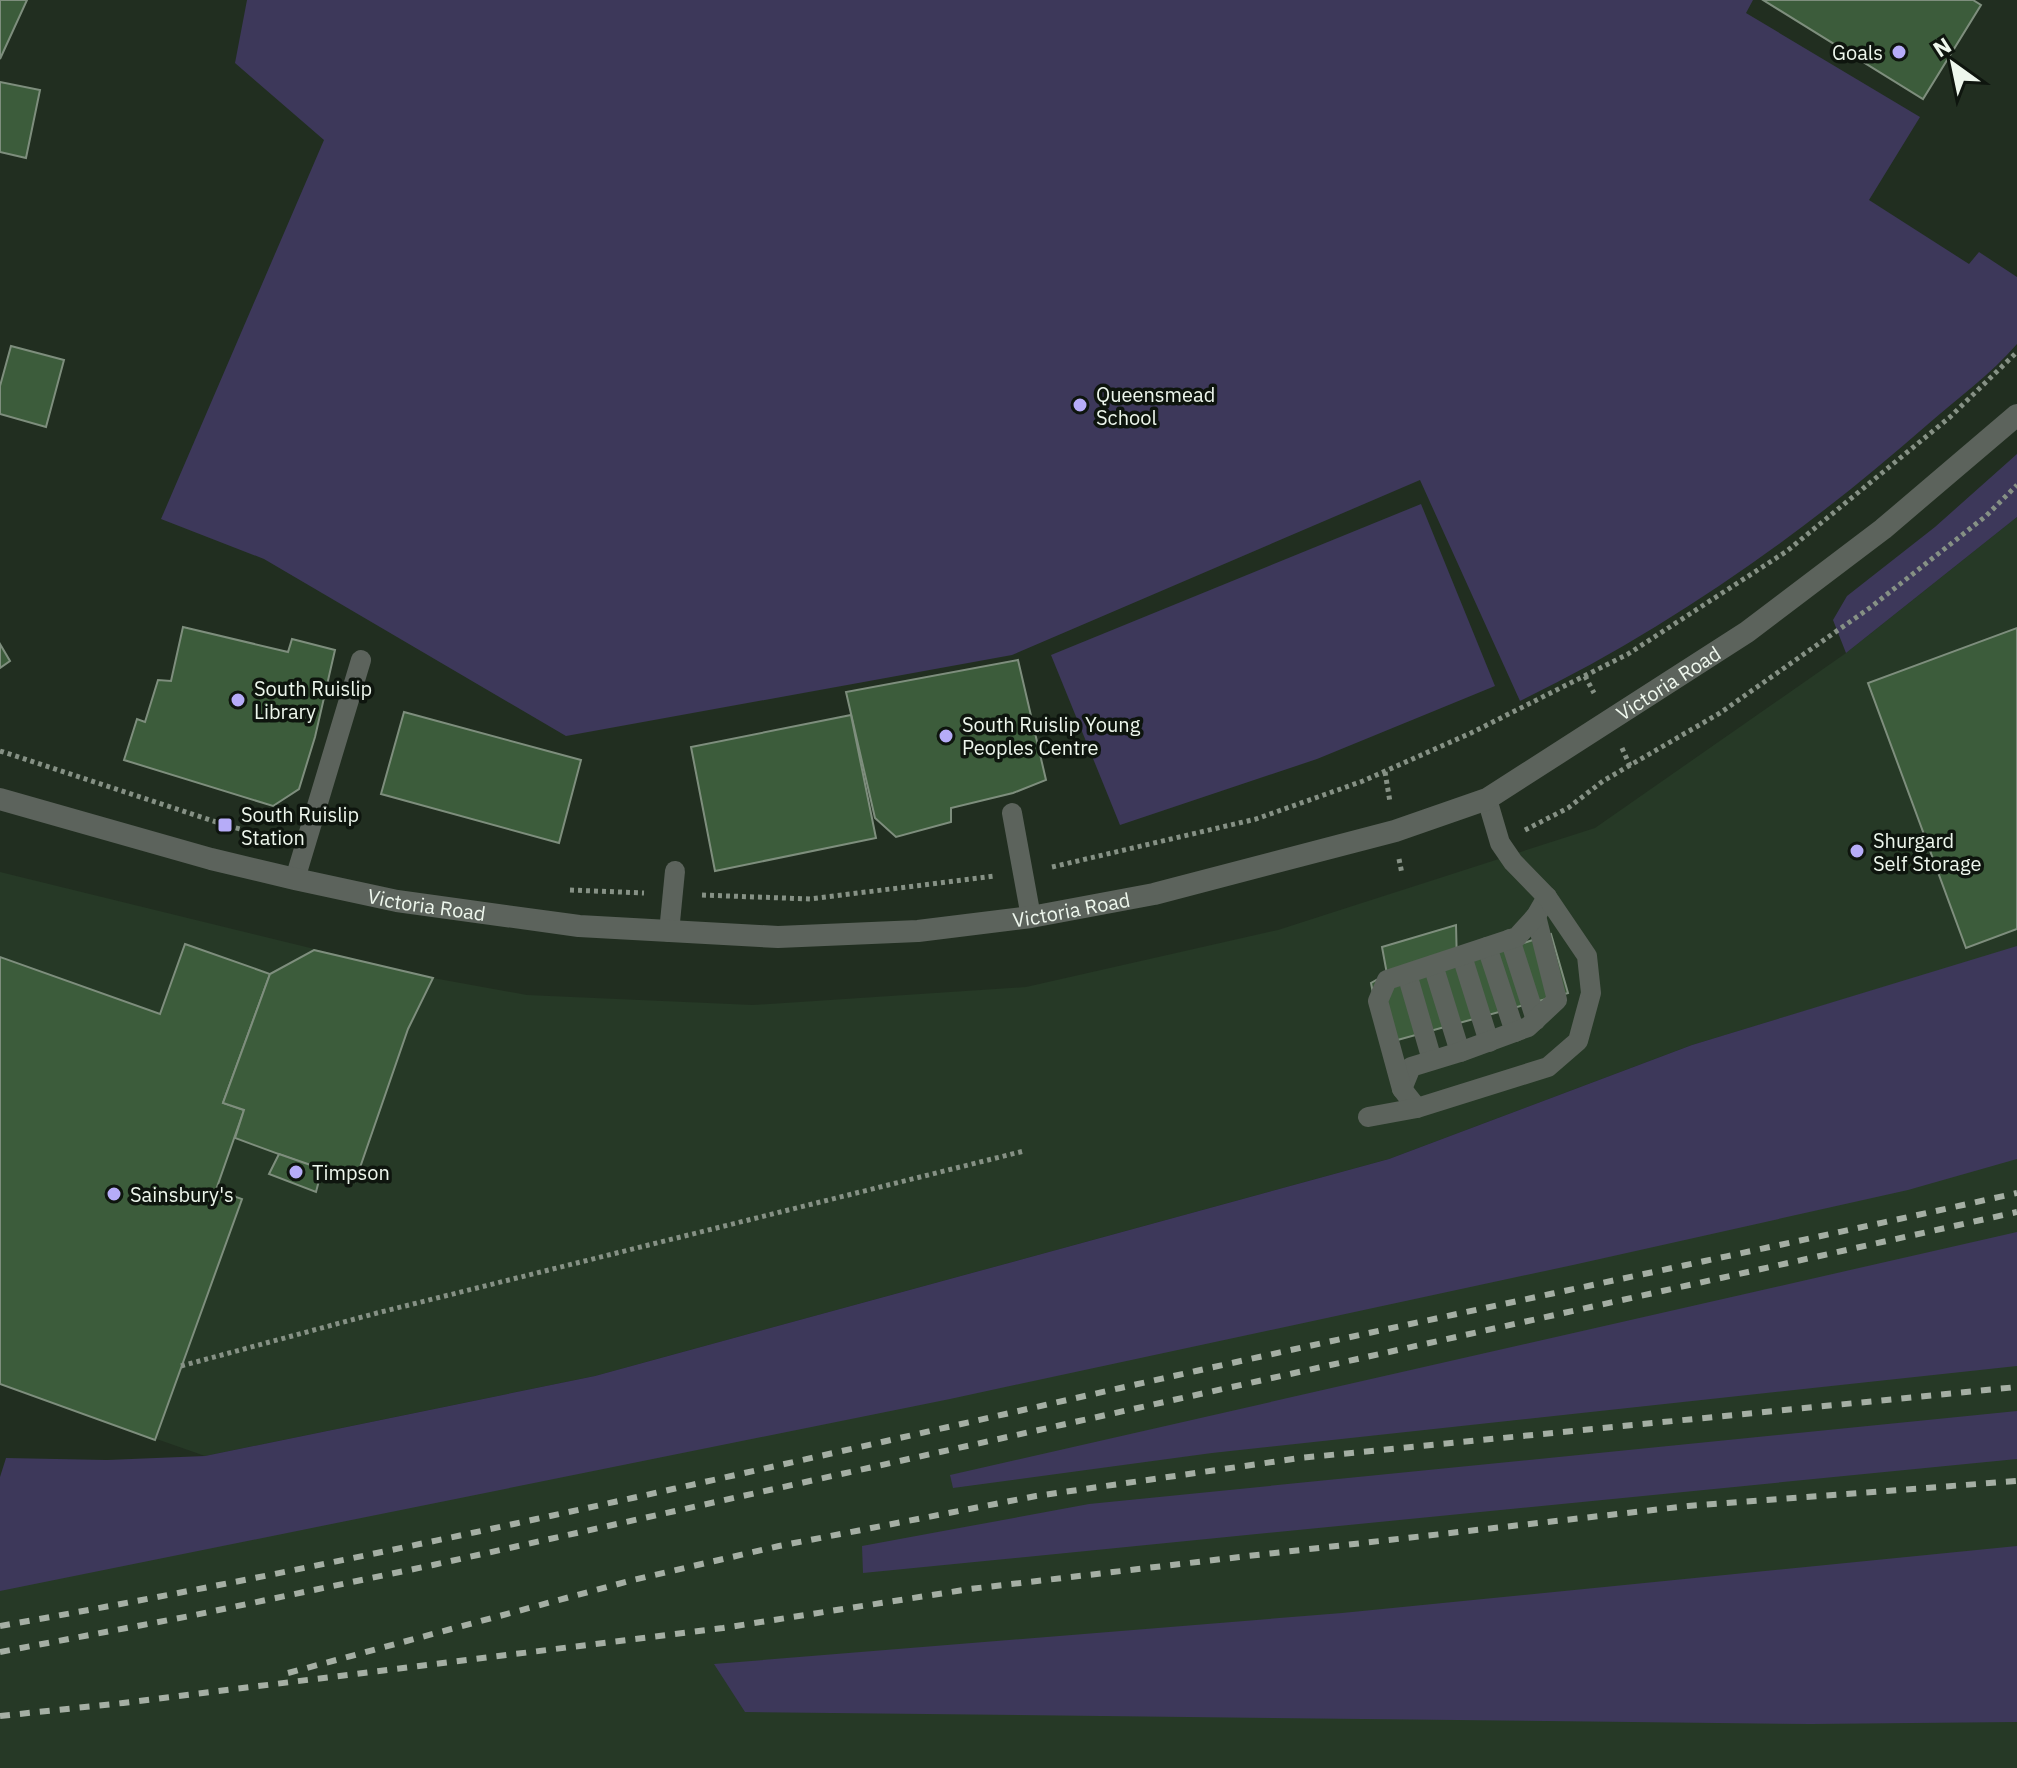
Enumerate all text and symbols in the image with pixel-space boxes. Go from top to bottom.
north arrow [1913,24,1993,104]
text: N [1927,30,1956,63]
place label: Goals [1832,39,1883,66]
marker: Goals [1890,43,1908,61]
place label: Queensmead School [1096,381,1215,431]
marker: Queensmead School [1071,396,1089,414]
street label: Victoria Road [1611,639,1726,726]
place label: South Ruislip Library [254,675,372,725]
marker: South Ruislip Library [229,691,247,709]
place label: South Ruislip Young Peoples Centre [962,711,1141,761]
marker: South Ruislip Young Peoples Centre [937,727,955,745]
place label: South Ruislip Station [241,801,359,851]
marker: South Ruislip Station [216,816,234,834]
place label: Shurgard Self Storage [1873,827,1981,877]
marker: Shurgard Self Storage [1848,842,1866,860]
street label: Victoria Road [365,882,488,927]
street label: Victoria Road [1011,885,1132,933]
place label: Timpson [312,1159,390,1186]
marker: Timpson [287,1163,305,1181]
place label: Sainsbury's [130,1181,234,1208]
marker: Sainsbury's [105,1185,123,1203]

